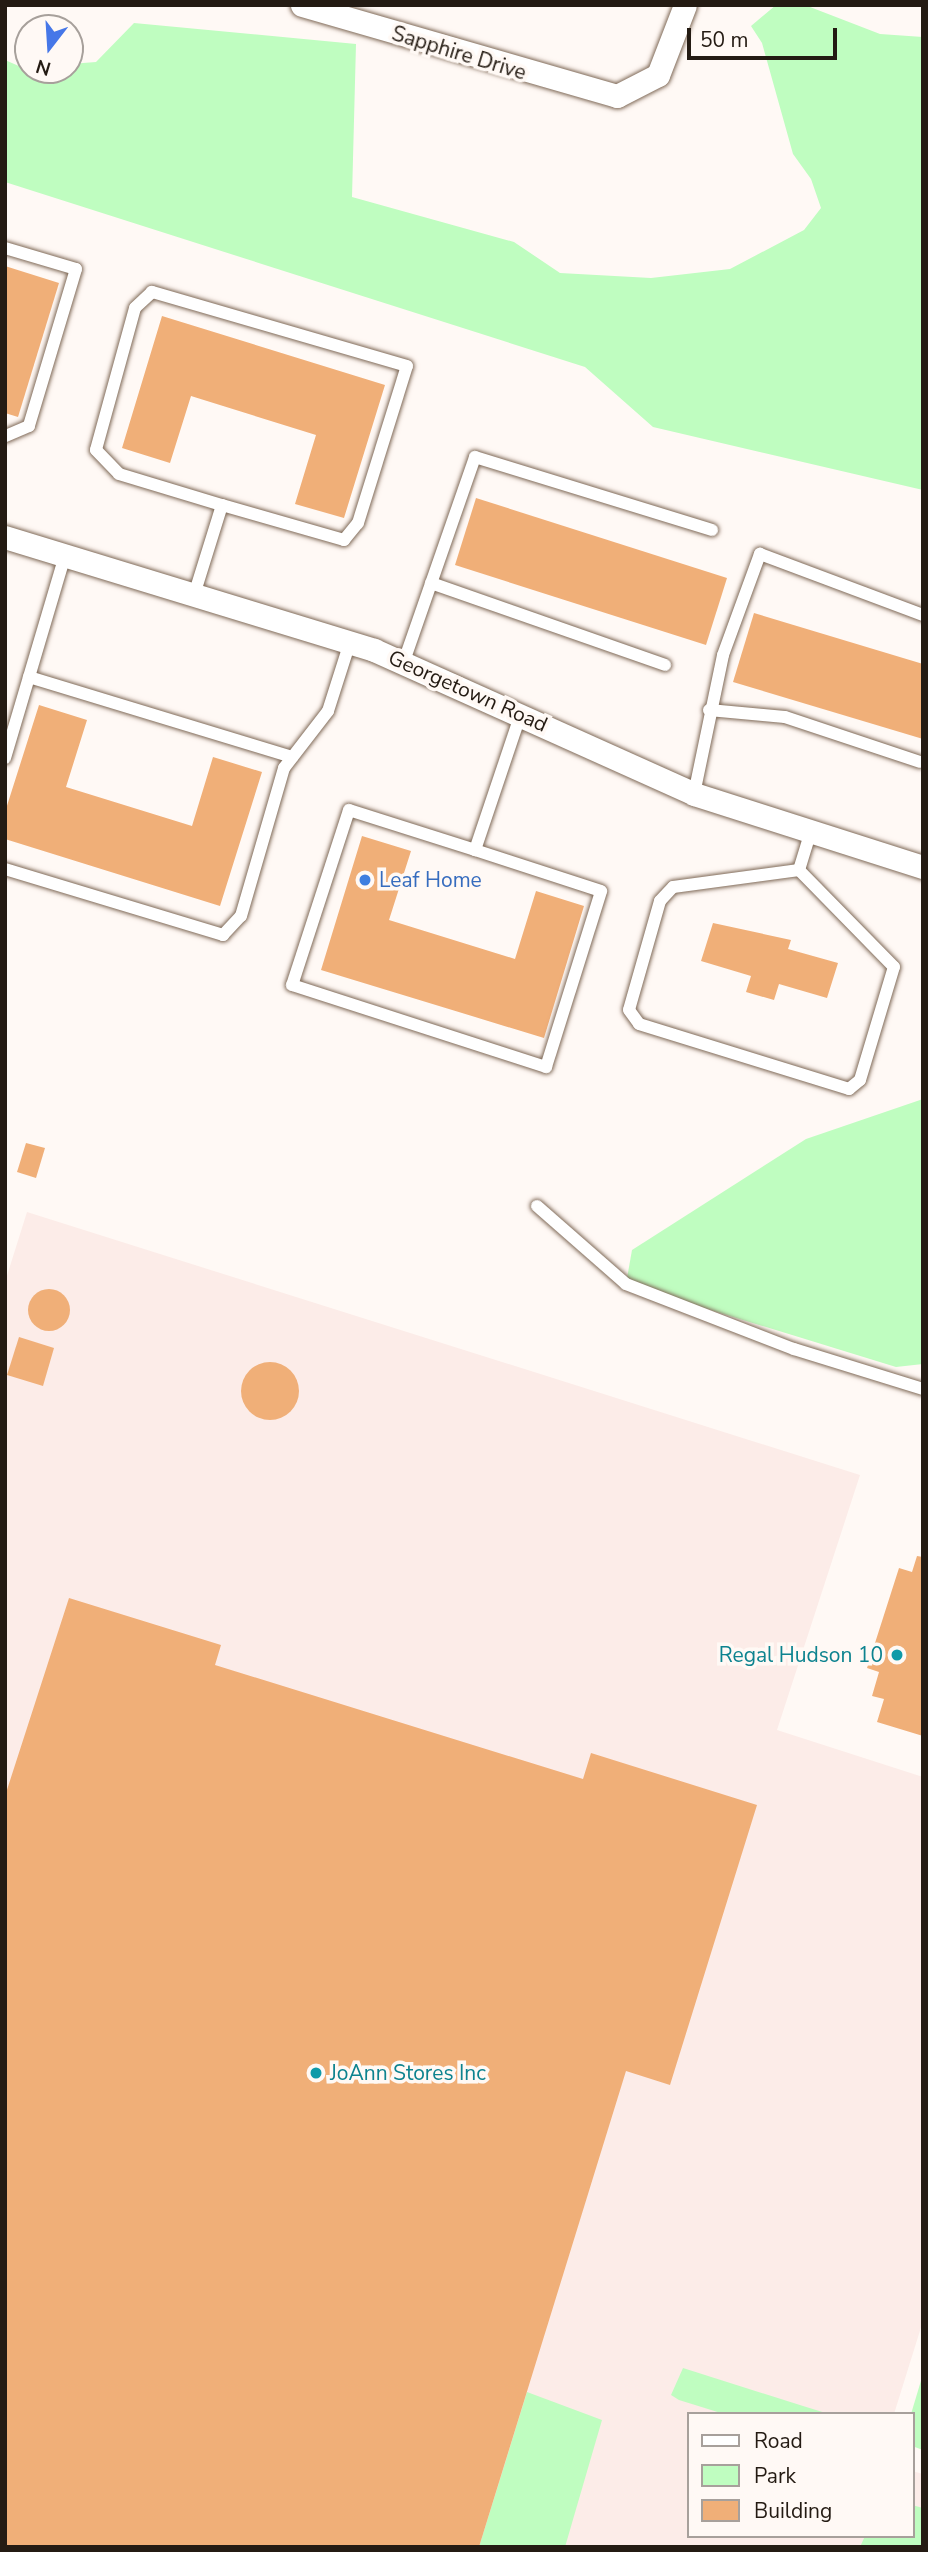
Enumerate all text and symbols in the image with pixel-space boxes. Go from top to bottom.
north arrow [14,14,84,84]
scale bar [690,14,841,58]
street label: Sapphire Drive [389,21,529,85]
text: 50 m [700,26,749,54]
text: N [33,53,54,82]
street label: Georgetown Road [385,645,551,737]
place label: Leaf Home [379,867,482,893]
marker: Leaf Home [357,872,373,888]
place label: Regal Hudson 10 [719,1642,883,1668]
marker: Regal Hudson 10 [889,1647,905,1663]
place label: JoAnn Stores Inc [330,2060,486,2086]
marker: JoAnn Stores Inc [308,2065,324,2081]
legend [687,2412,914,2538]
text: Road [754,2427,803,2455]
text: Park [754,2462,796,2490]
text: Building [754,2497,832,2525]

